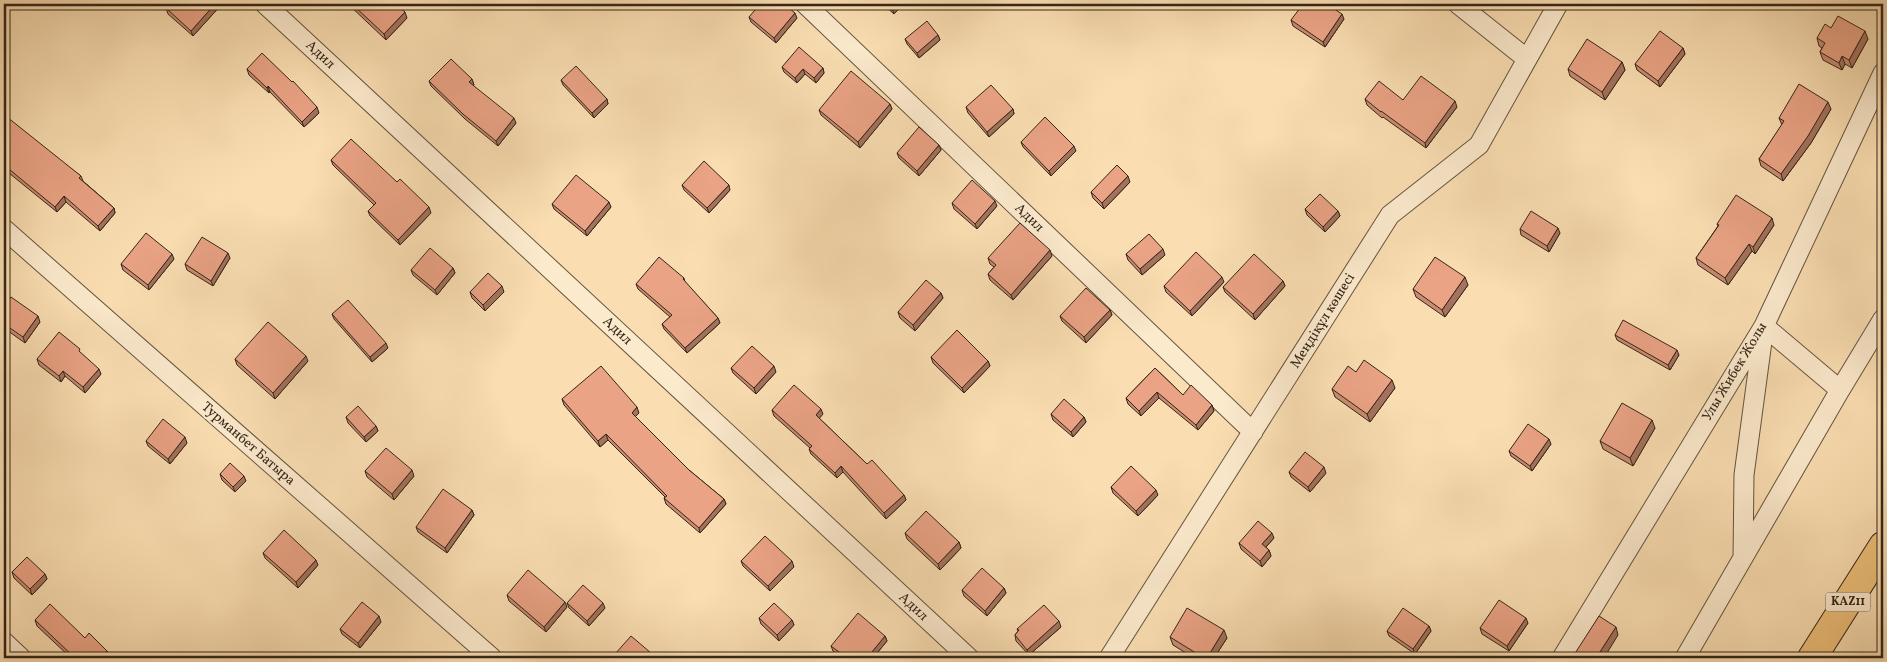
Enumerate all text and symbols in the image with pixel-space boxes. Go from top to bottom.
street label: Адил [301,36,339,74]
street label: Адил [1010,199,1048,237]
street label: Меңдіқұл көшесі [1286,270,1360,372]
street label: Адил [598,312,636,350]
street label: Улы Жибек Жолы [1698,319,1772,425]
street label: Турманбет Батыра [197,398,299,490]
street label: Адил [894,588,932,626]
road number: KAZ11 [1826,592,1870,612]

